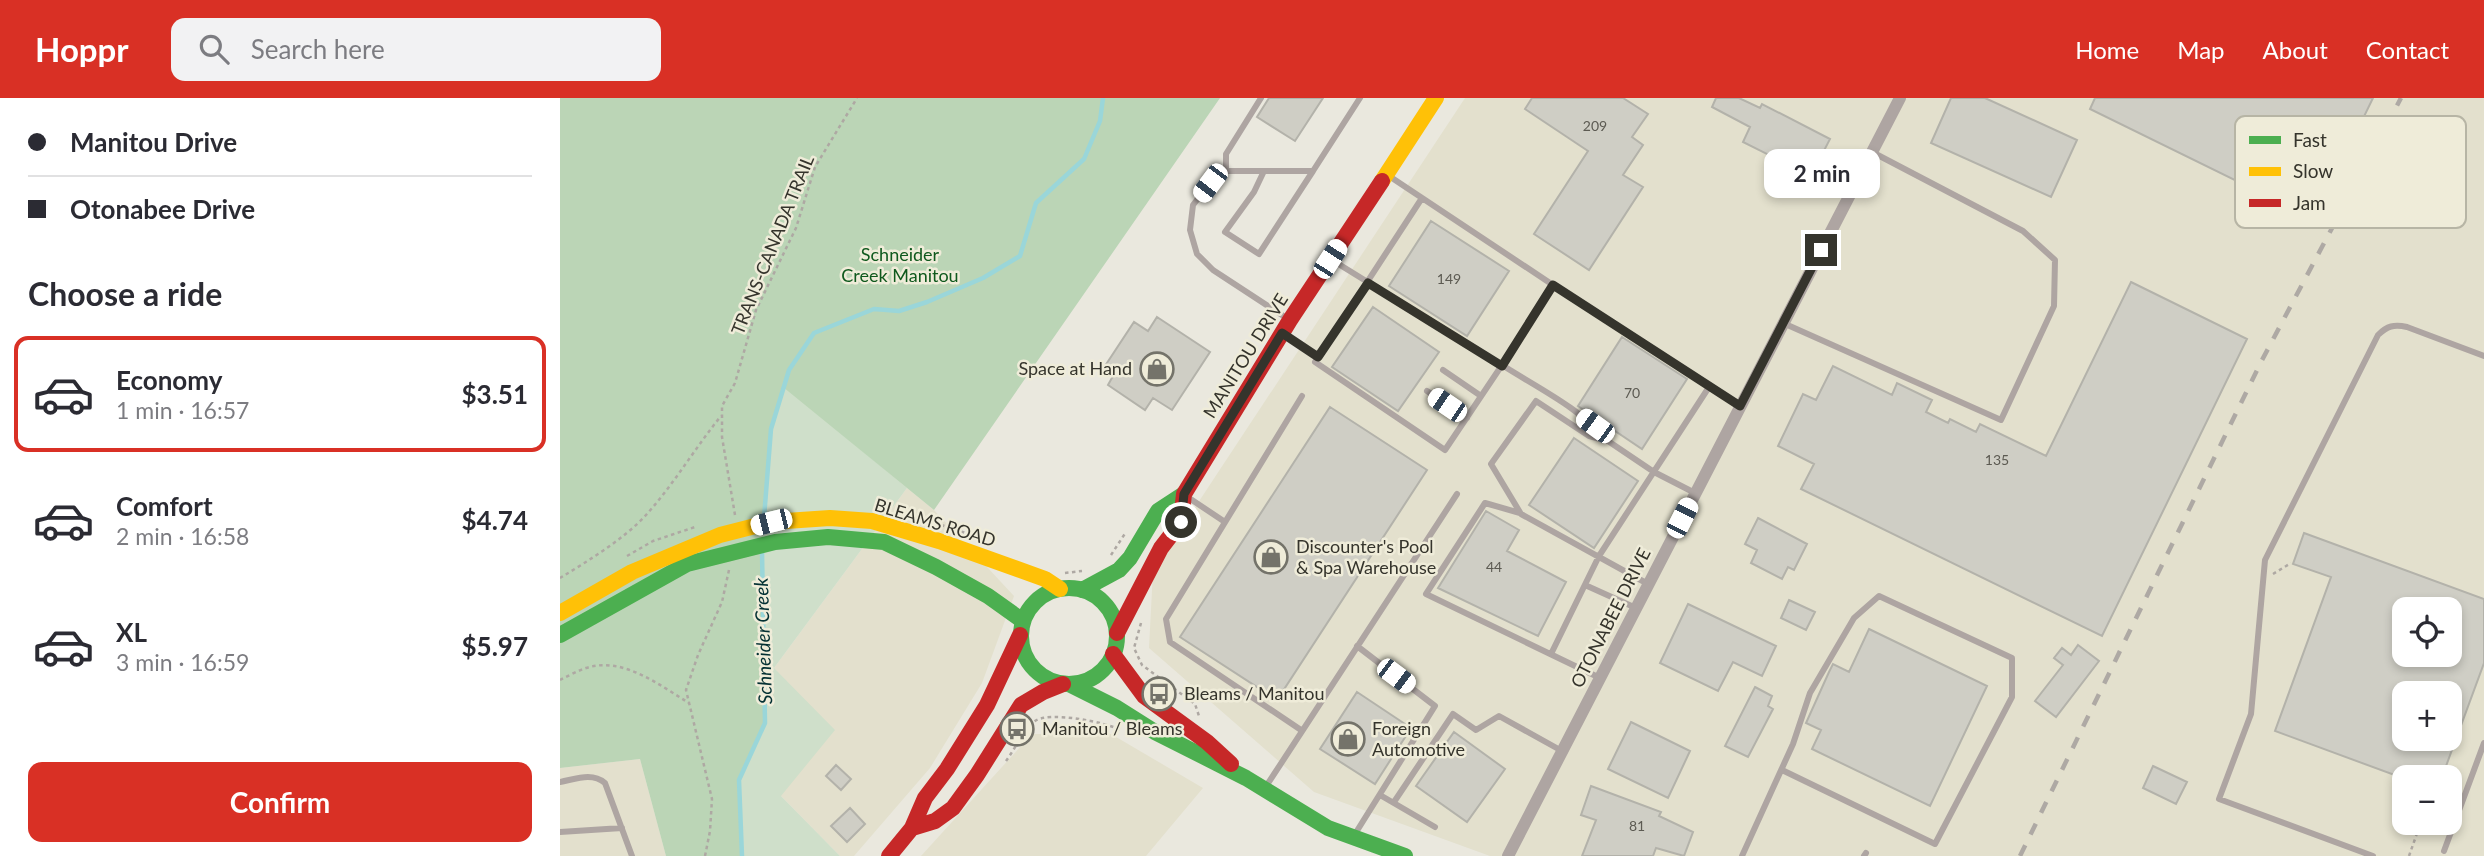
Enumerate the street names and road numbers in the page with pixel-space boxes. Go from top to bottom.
street label: TRANS-CANADA TRAIL [726,152,818,338]
street label: MANITOU DRIVE [1198,289,1292,422]
street label: BLEAMS ROAD [872,493,999,551]
street label: OTONABEE DRIVE [1565,544,1655,691]

